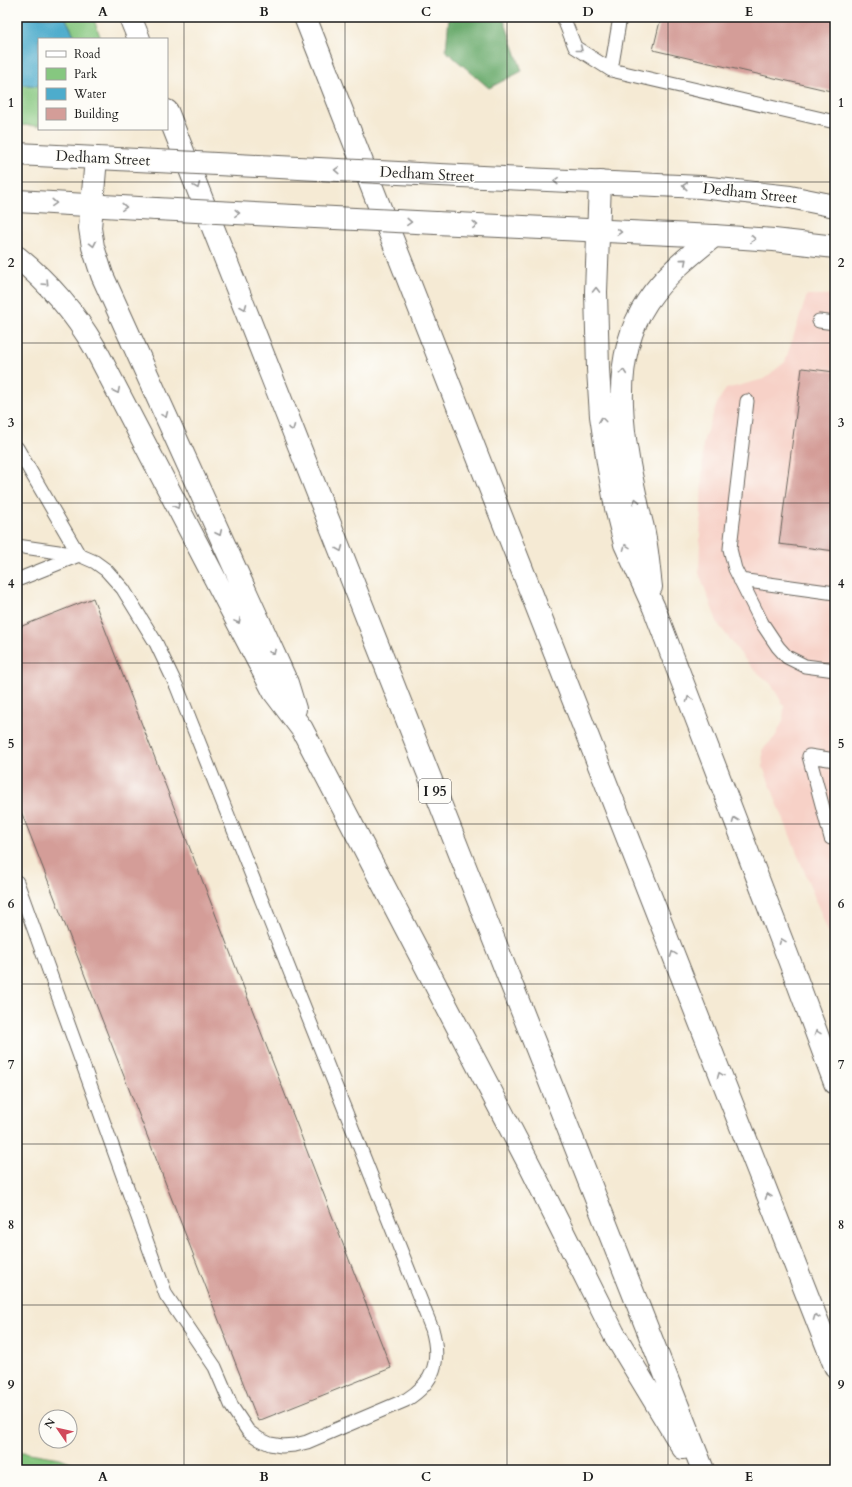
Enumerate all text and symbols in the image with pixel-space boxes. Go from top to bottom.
text: A [98,3,108,21]
text: B [259,3,269,21]
text: C [421,3,431,21]
text: D [582,3,594,21]
text: E [745,3,753,21]
legend [38,38,168,130]
one-way arrow [575,45,582,52]
text: Road [74,46,101,62]
text: Park [74,66,98,82]
text: Water [73,86,107,102]
text: 1 [8,94,14,112]
text: 1 [838,94,844,112]
text: Building [74,106,119,122]
street label: Dedham Street [55,146,151,170]
street label: Dedham Street [379,162,475,186]
one-way arrow [334,166,340,174]
one-way arrow [553,176,559,185]
street label: Dedham Street [702,178,798,208]
one-way arrow [682,182,688,191]
one-way arrow [192,183,200,190]
one-way arrow [51,199,57,208]
one-way arrow [121,203,127,212]
one-way arrow [234,209,240,217]
one-way arrow [406,217,412,226]
one-way arrow [472,220,478,229]
one-way arrow [616,227,622,236]
one-way arrow [750,234,756,243]
one-way arrow [88,241,96,247]
text: 2 [8,254,15,272]
text: 2 [838,254,845,272]
one-way arrow [679,258,686,265]
one-way arrow [41,278,49,286]
one-way arrow [592,287,600,293]
one-way arrow [240,304,248,311]
one-way arrow [619,369,628,375]
one-way arrow [112,387,120,394]
one-way arrow [160,411,168,419]
text: 3 [8,414,15,432]
text: 3 [838,414,845,432]
one-way arrow [598,416,607,423]
one-way arrow [288,425,296,432]
one-way arrow [633,498,641,504]
one-way arrow [172,502,180,510]
one-way arrow [214,529,222,537]
one-way arrow [623,543,631,550]
one-way arrow [335,546,343,553]
text: 4 [8,575,15,593]
text: 4 [838,575,845,593]
one-way arrow [233,617,240,625]
one-way arrow [268,647,276,655]
one-way arrow [685,695,693,702]
text: 5 [8,735,14,753]
text: 5 [838,735,844,753]
road number: I 95 [419,779,451,803]
one-way arrow [732,817,740,824]
text: 6 [8,895,15,913]
text: 6 [838,895,845,913]
one-way arrow [779,938,787,945]
one-way arrow [669,950,677,957]
one-way arrow [813,1029,821,1036]
text: 7 [8,1056,15,1074]
text: 7 [838,1056,845,1074]
one-way arrow [717,1071,725,1078]
one-way arrow [765,1192,773,1200]
text: 8 [8,1216,14,1234]
text: 8 [838,1216,844,1234]
one-way arrow [812,1313,820,1320]
text: 9 [8,1376,15,1394]
text: 9 [838,1376,845,1394]
north arrow [38,1409,78,1449]
text: N [41,1415,59,1432]
text: A [98,1468,108,1486]
text: B [259,1468,269,1486]
text: C [421,1468,431,1486]
text: D [582,1468,594,1486]
text: E [745,1468,753,1486]

